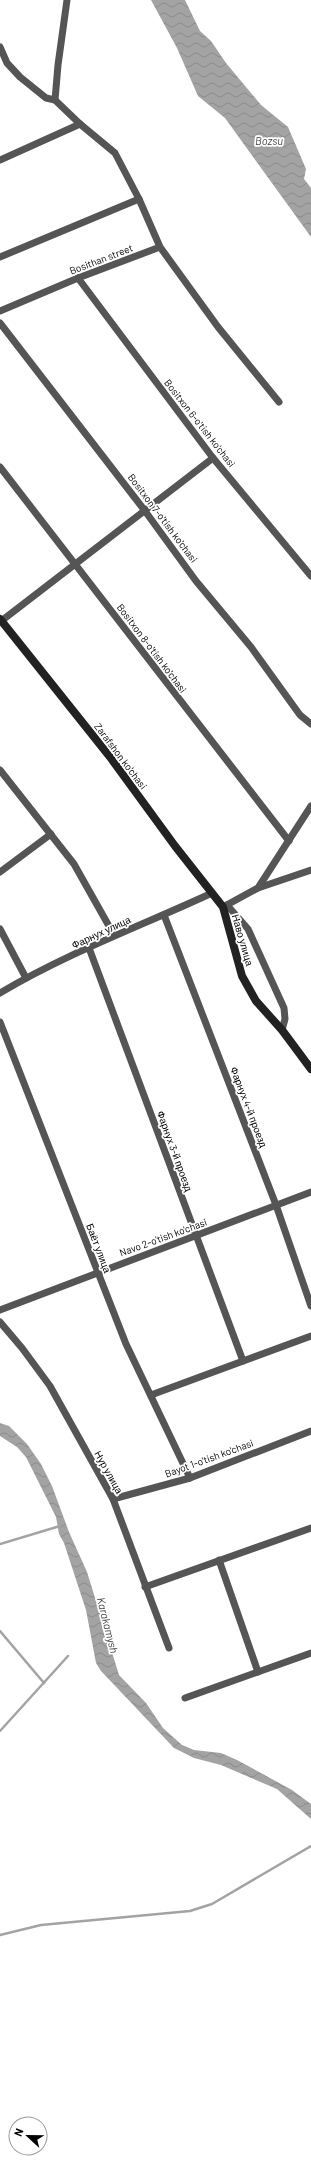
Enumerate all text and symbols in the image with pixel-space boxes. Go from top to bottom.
water label: Bozsu [255,134,283,147]
street label: Bosithan street [68,241,135,277]
street label: Bositxon 6-o'tish ko'chasi [162,377,238,469]
street label: Bositxon 7-o'tish ko'chasi [126,471,200,565]
street label: Bositxon 8-o'tish ko'chasi [115,601,189,695]
street label: Zarafshon ko'chasi [92,721,150,791]
street label: Фарнух улица [70,913,133,951]
street label: Наво улица [230,913,256,968]
street label: Фарнух 4-й проезд [228,1065,270,1149]
street label: Фарнух 3-й проезд [155,1109,195,1193]
street label: Navo 2-o'tish ko'chasi [118,1216,208,1258]
street label: Баёт улица [84,1222,114,1275]
street label: Bayot 1-o'tish ko'chasi [163,1436,255,1480]
street label: Нур улица [92,1448,126,1496]
water label: Karakamysh [95,1596,121,1654]
north arrow [8,2116,48,2156]
text: N [11,2126,26,2138]

